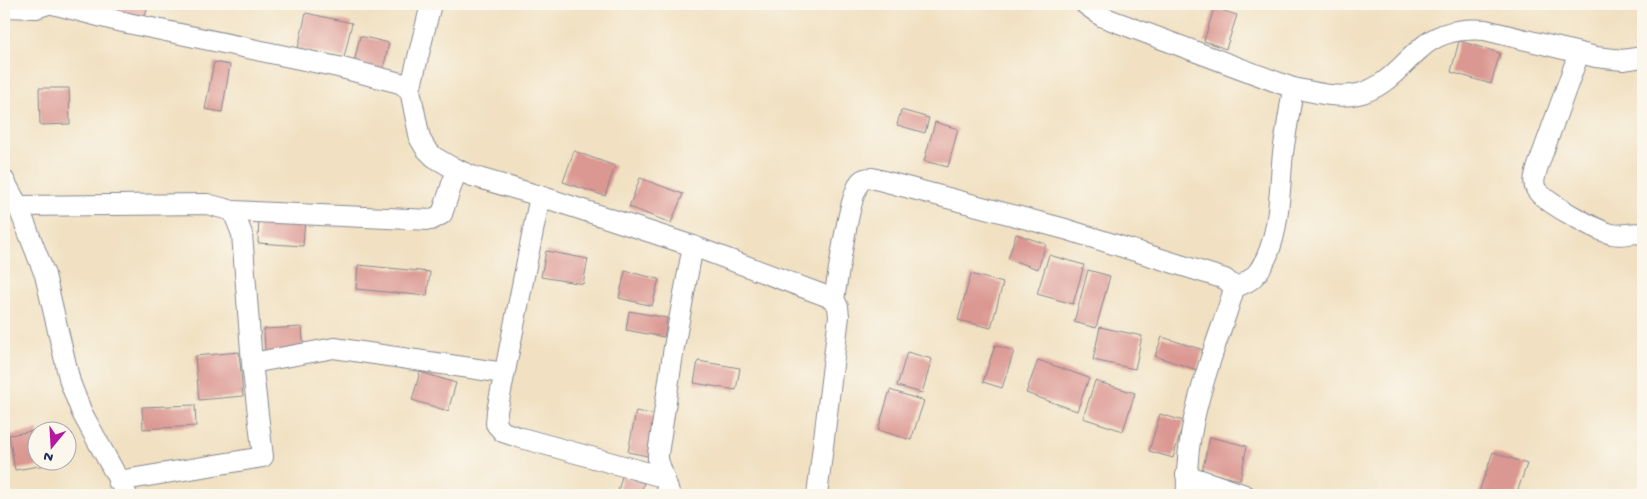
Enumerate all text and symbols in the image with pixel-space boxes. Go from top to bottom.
north arrow [28,422,78,472]
text: N [42,446,56,465]

